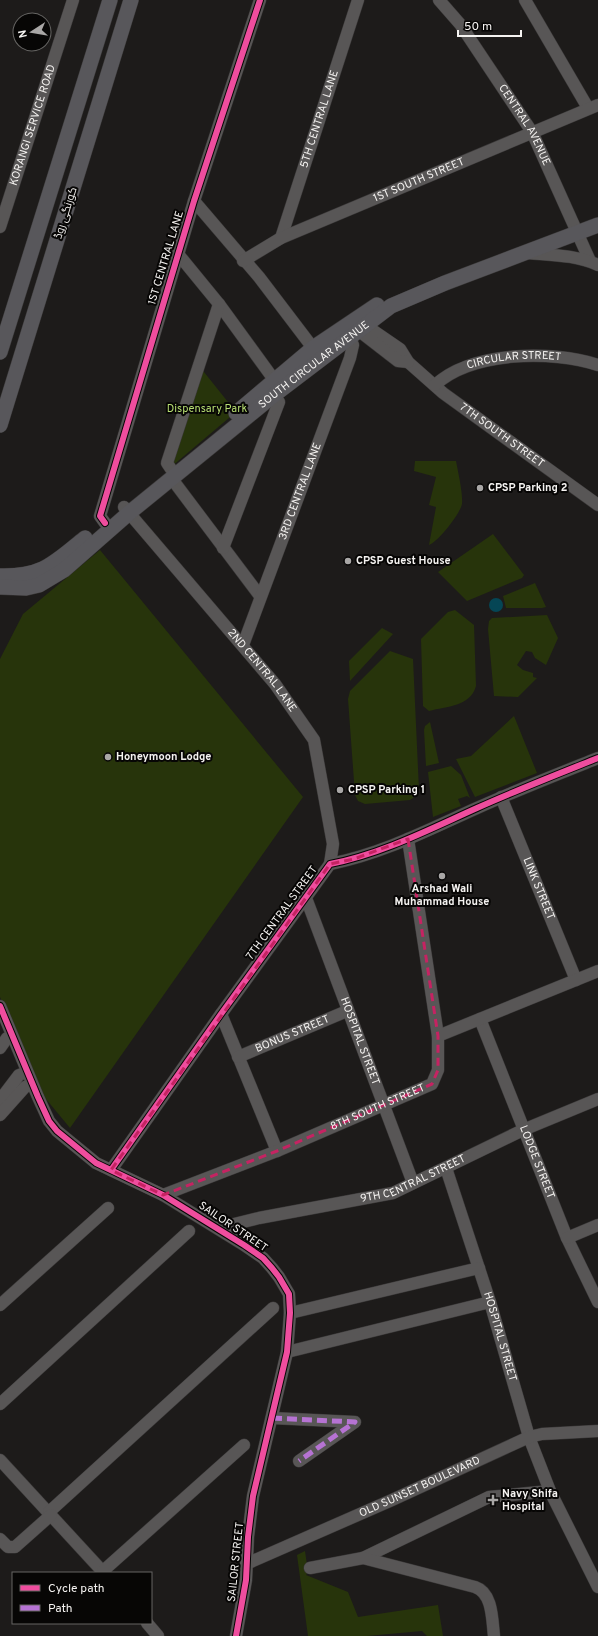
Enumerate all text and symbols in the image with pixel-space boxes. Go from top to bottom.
north arrow [12,12,52,52]
scale bar [458,12,521,38]
text: 50 m [464,19,492,35]
text: N [16,29,31,39]
street label: KORANGI SERVICE ROAD [7,63,59,188]
street label: 5TH CENTRAL LANE [297,68,342,170]
street label: CENTRAL AVENUE [495,82,553,168]
street label: 1ST SOUTH STREET [371,155,467,205]
street label: کورنگی روڈ [52,185,81,241]
street label: 1ST CENTRAL LANE [145,209,187,307]
street label: SOUTH CIRCULAR AVENUE [256,318,372,412]
street label: CIRCULAR STREET [465,349,562,373]
street label: 7TH SOUTH STREET [457,400,547,471]
park label: Dispensary Park [167,402,247,416]
street label: 3RD CENTRAL LANE [276,441,325,542]
place label: CPSP Parking 2 [488,481,567,495]
marker: CPSP Parking 2 [475,483,485,493]
place label: CPSP Guest House [356,554,451,568]
marker: CPSP Guest House [343,556,353,566]
street label: 2ND CENTRAL LANE [224,626,300,715]
place label: Honeymoon Lodge [116,750,211,764]
marker: Honeymoon Lodge [103,752,113,762]
place label: CPSP Parking 1 [348,783,425,797]
marker: CPSP Parking 1 [335,785,345,795]
street label: LINK STREET [519,855,558,922]
street label: 7TH CENTRAL STREET [243,863,321,963]
marker: Arshad Wali Muhammad House [437,871,447,881]
place label: Arshad Wali Muhammad House [395,882,489,909]
street label: HOSPITAL STREET [337,995,383,1087]
street label: BONUS STREET [253,1012,332,1056]
street label: 8TH SOUTH STREET [328,1081,427,1134]
street label: LODGE STREET [516,1123,558,1201]
street label: 9TH CENTRAL STREET [359,1152,468,1206]
street label: SAILOR STREET [196,1199,270,1255]
street label: HOSPITAL STREET [480,1290,520,1383]
street label: OLD SUNSET BOULEVARD [357,1453,483,1521]
place label: Navy Shifa Hospital [502,1487,558,1514]
marker: Navy Shifa Hospital [487,1494,499,1506]
street label: SAILOR STREET [225,1521,247,1603]
legend [12,1572,152,1624]
text: Cycle path [48,1581,105,1597]
text: Path [48,1601,73,1617]

